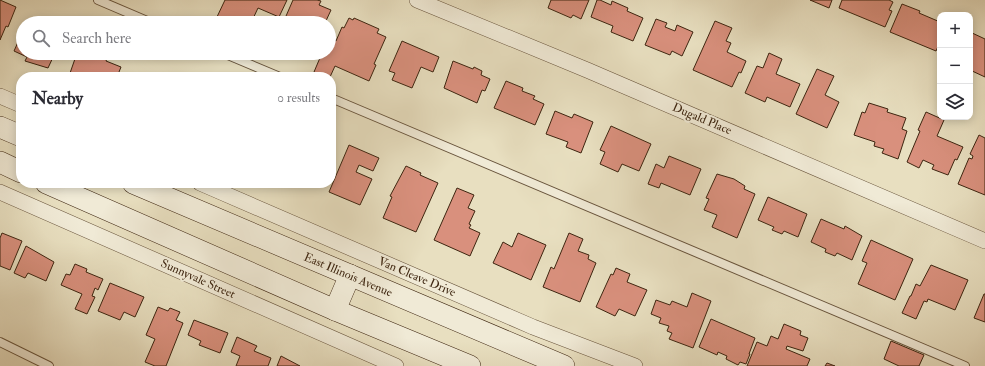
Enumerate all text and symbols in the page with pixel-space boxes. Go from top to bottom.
map controls [937,12,973,120]
button: + [937,12,973,48]
search box [16,16,336,60]
icon: search [30,27,52,49]
text: Search here [62,29,131,48]
button: − [937,48,973,84]
button: layers [937,84,973,120]
text: Nearby [32,88,83,109]
text: 0 results [277,90,320,106]
street label: Dugald Place [670,100,734,138]
street label: East Illinois Avenue [301,250,395,300]
street label: Van Cleave Drive [376,254,458,300]
street label: Sunnyvale Street [158,256,238,302]

